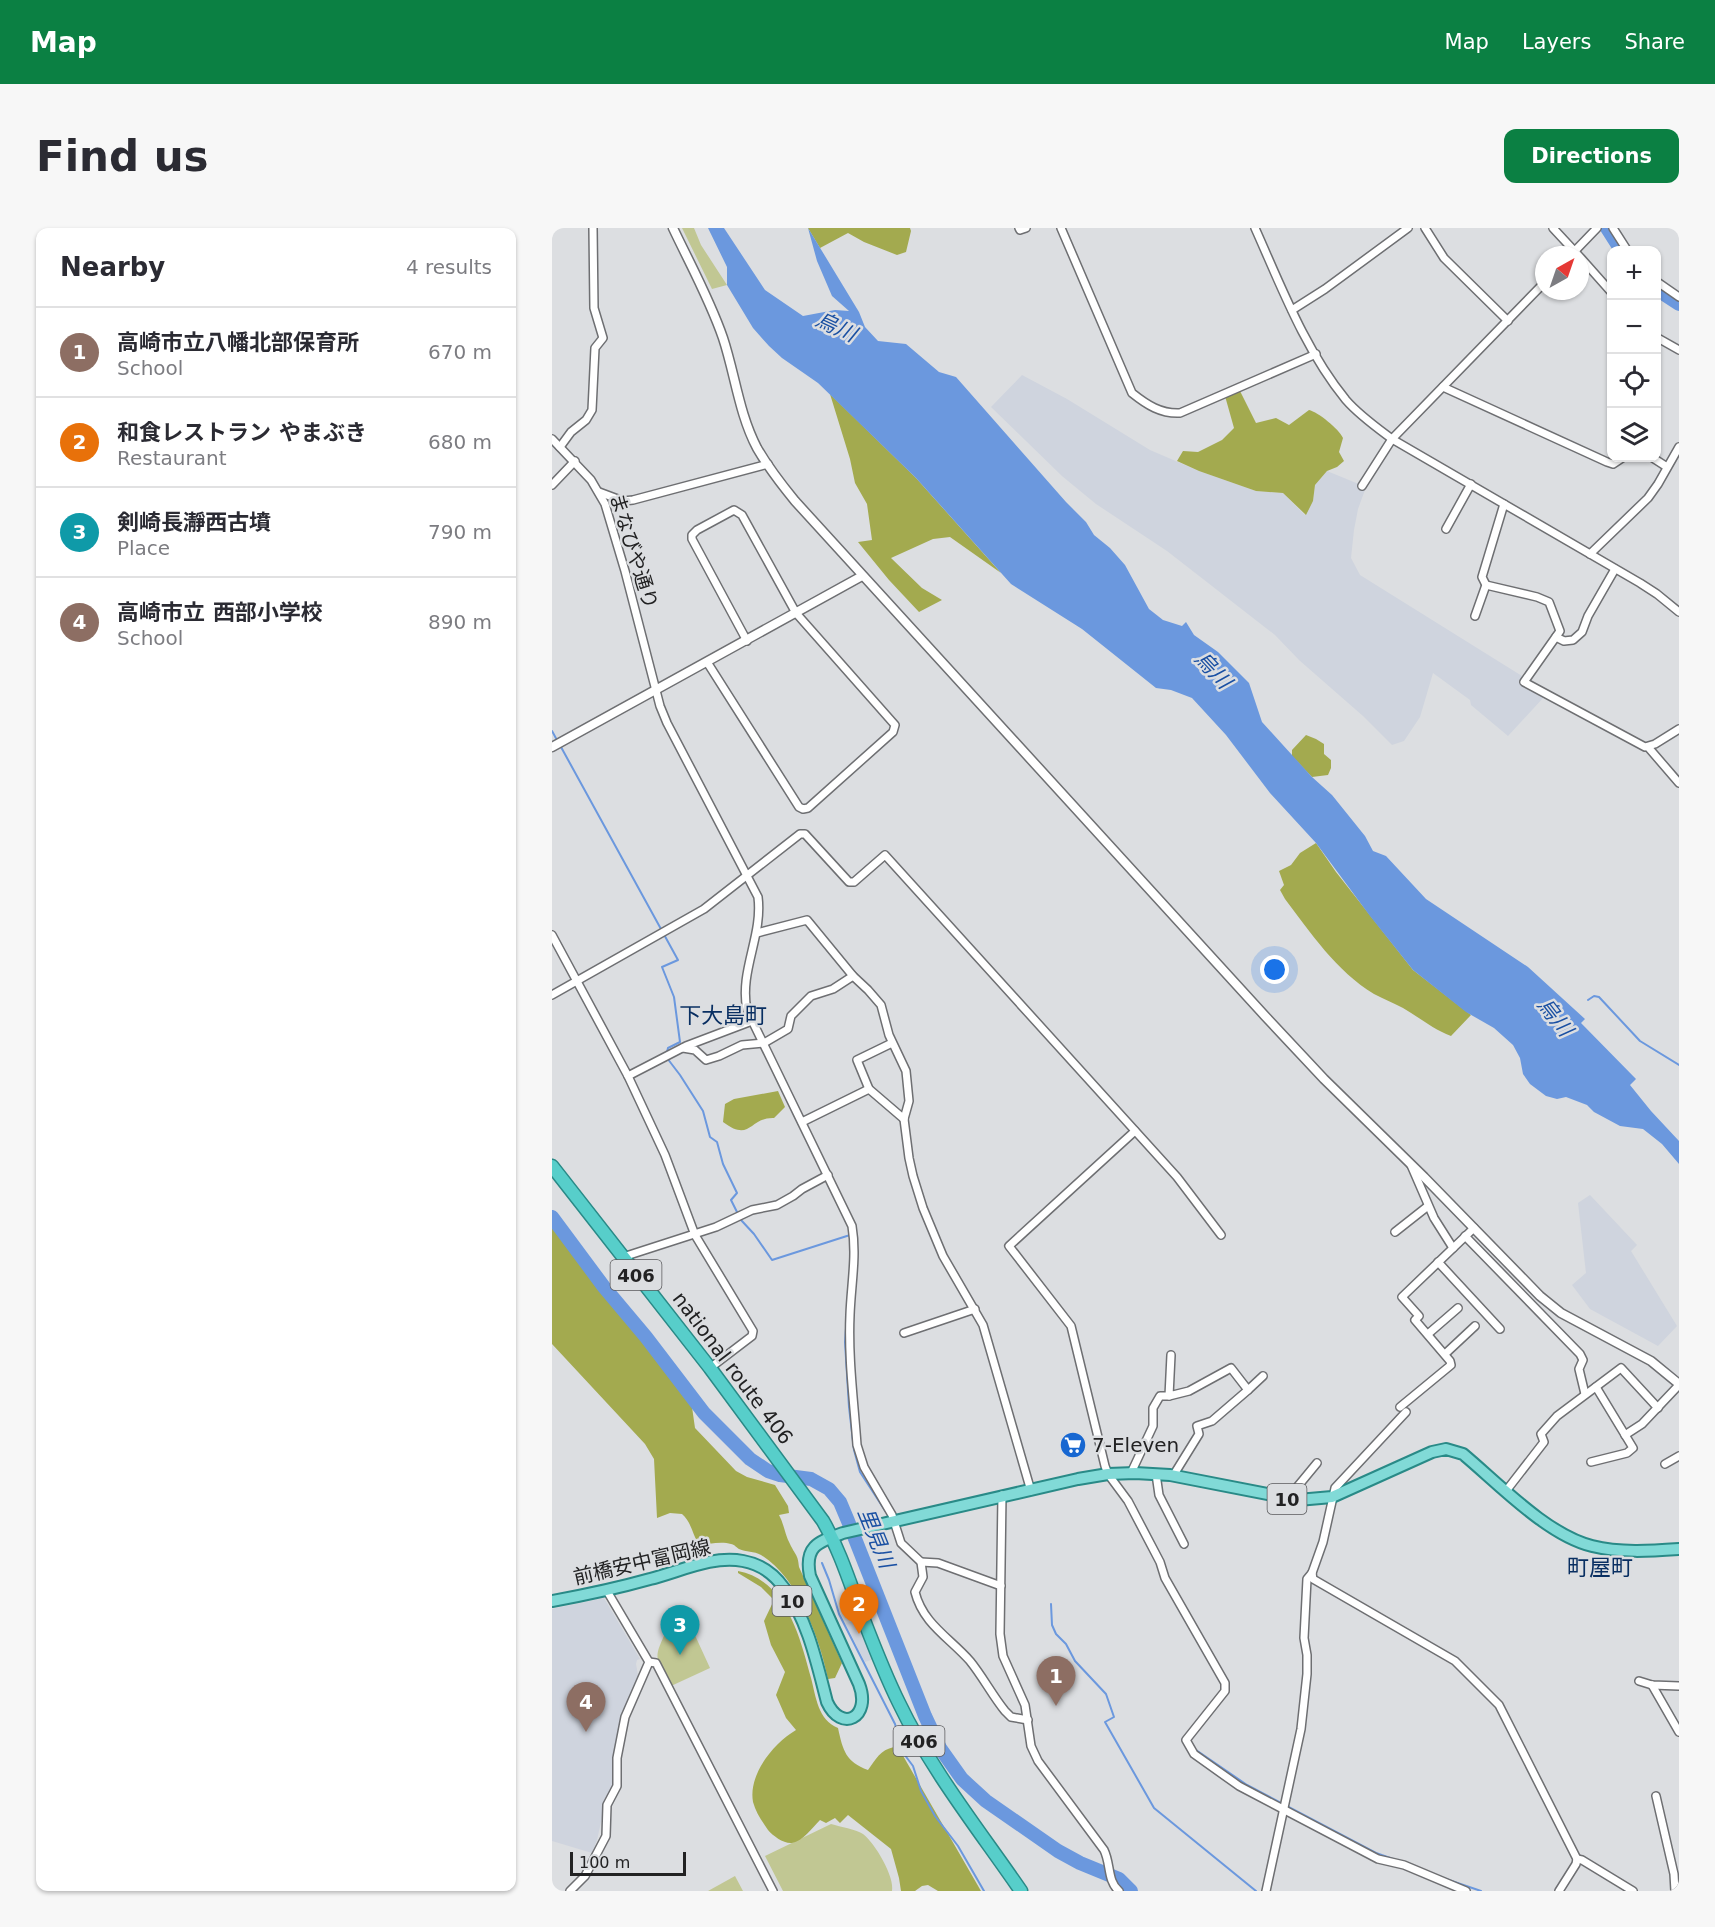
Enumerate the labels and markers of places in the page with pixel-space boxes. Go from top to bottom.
supermarket icon: 7-Eleven [1058,1430,1088,1460]
place label: 7-Eleven [1092,1433,1179,1457]
pin: 2 [840,1584,878,1634]
pin: 3 [660,1606,700,1655]
pin: 1 [1036,1656,1076,1706]
pin: 4 [567,1682,606,1732]

